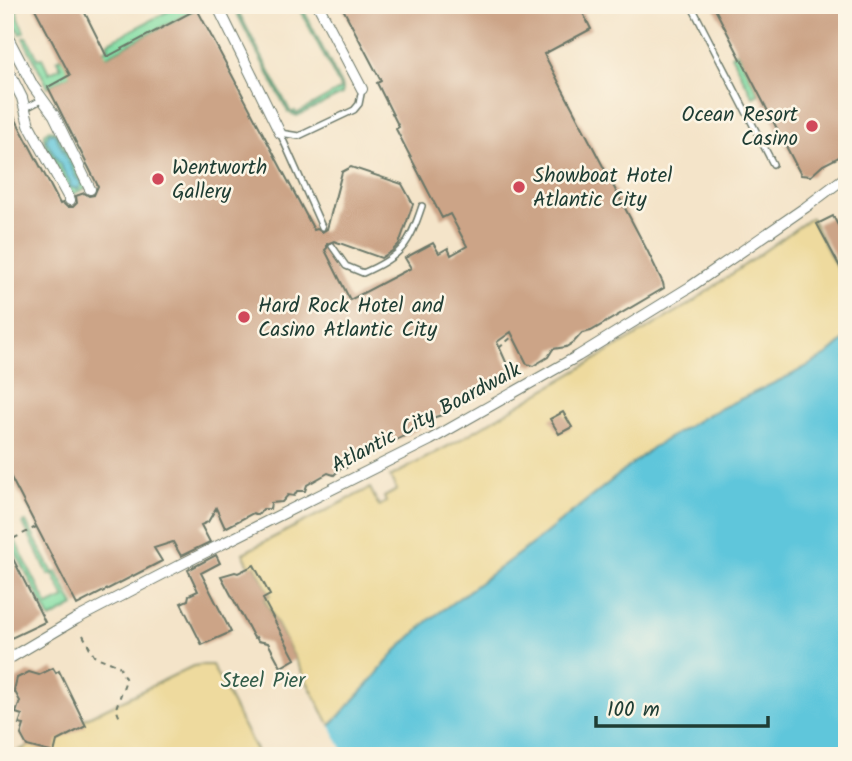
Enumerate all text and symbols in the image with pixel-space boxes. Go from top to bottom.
place label: Ocean Resort Casino [682,99,799,156]
marker: Ocean Resort Casino [804,118,820,134]
place label: Wentworth Gallery [172,152,267,209]
place label: Showboat Hotel Atlantic City [533,160,672,217]
marker: Wentworth Gallery [150,171,166,187]
marker: Showboat Hotel Atlantic City [511,179,527,195]
place label: Hard Rock Hotel and Casino Atlantic City [258,290,444,347]
marker: Hard Rock Hotel and Casino Atlantic City [236,309,252,325]
street label: Atlantic City Boardwalk [326,354,528,482]
park label: Steel Pier [221,665,306,698]
scale bar [596,684,768,728]
text: 100 m [607,694,660,727]

